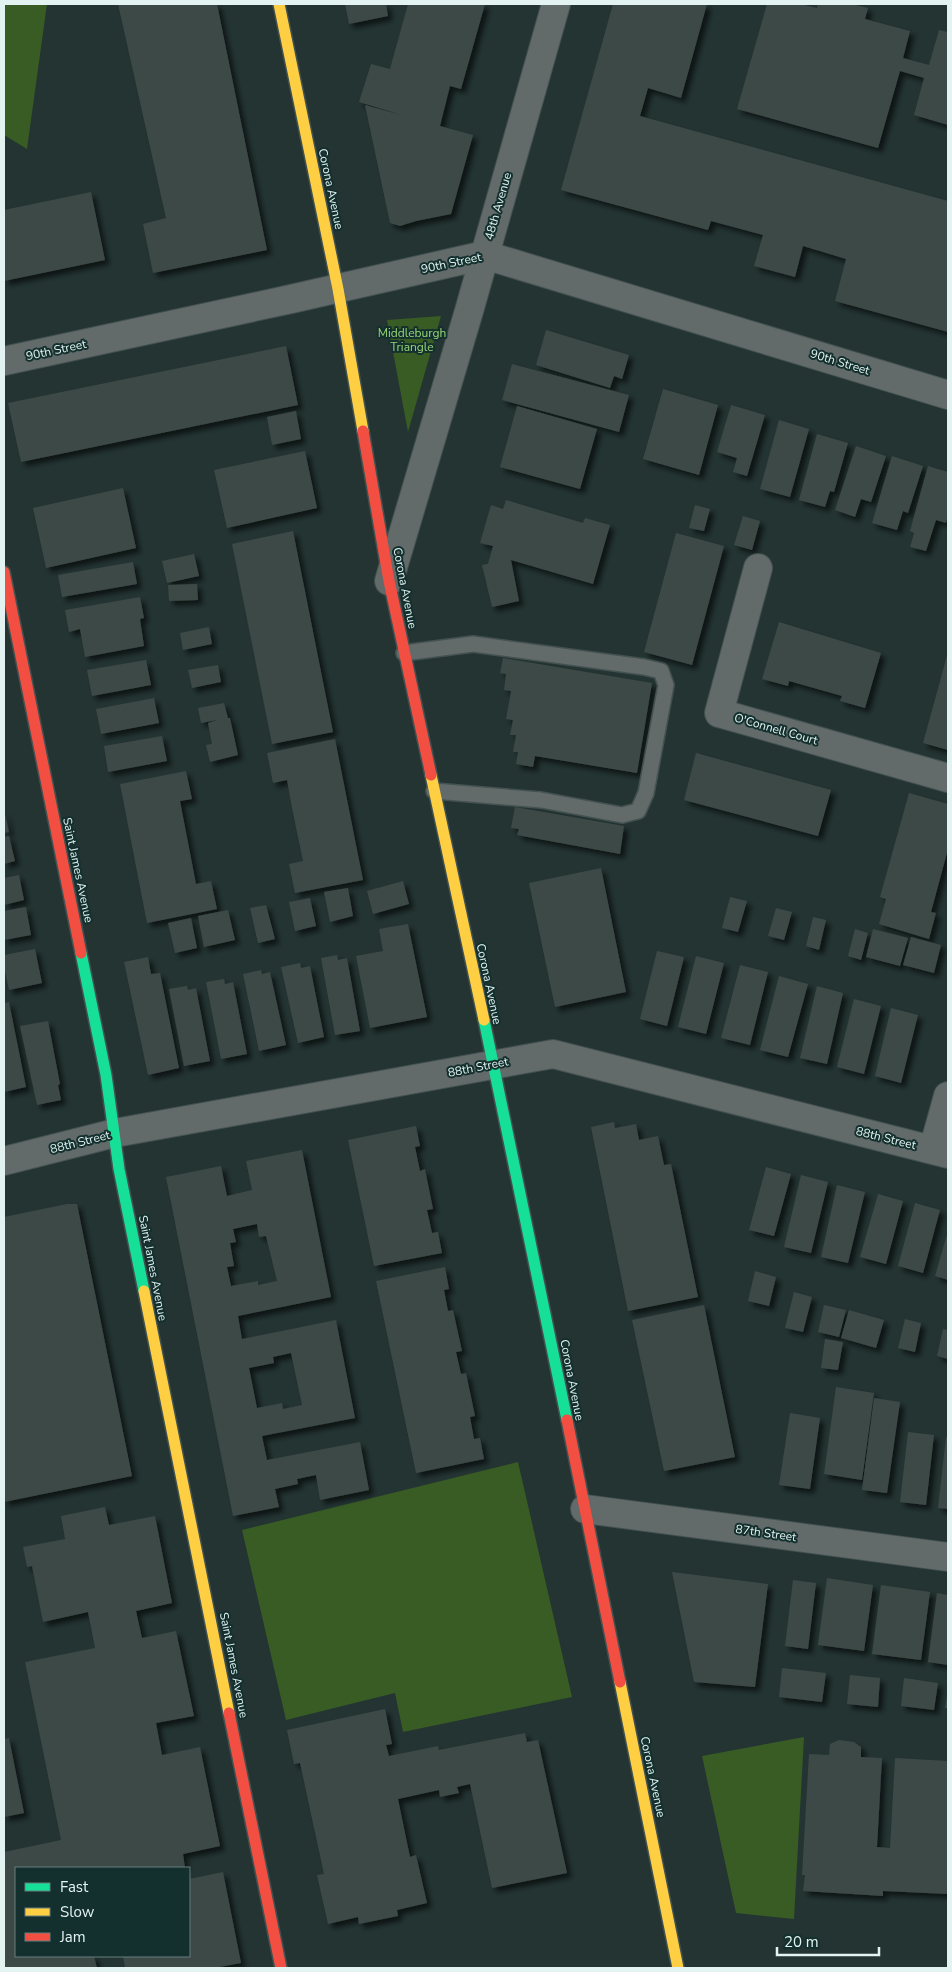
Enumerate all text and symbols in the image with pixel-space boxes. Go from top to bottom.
street label: Corona Avenue [315,147,347,231]
street label: 48th Avenue [481,170,515,242]
street label: 90th Street [419,249,483,277]
park label: Middleburgh Triangle [378,325,446,355]
street label: 90th Street [24,336,88,364]
street label: 90th Street [808,345,872,379]
street label: Corona Avenue [389,546,421,630]
street label: O'Connell Court [732,709,820,749]
street label: Saint James Avenue [59,816,97,924]
street label: Corona Avenue [473,942,505,1026]
street label: 88th Street [446,1053,510,1081]
street label: 88th Street [854,1123,918,1153]
street label: 88th Street [48,1127,112,1157]
street label: Saint James Avenue [135,1214,171,1322]
street label: Corona Avenue [556,1338,588,1422]
street label: 87th Street [735,1521,798,1545]
street label: Saint James Avenue [216,1611,252,1719]
street label: Corona Avenue [637,1735,669,1819]
legend [15,1867,190,1957]
text: Fast [60,1877,89,1897]
text: Slow [60,1902,95,1922]
scale bar [777,1924,880,1956]
text: Jam [59,1927,86,1947]
text: 20 m [784,1932,819,1952]

